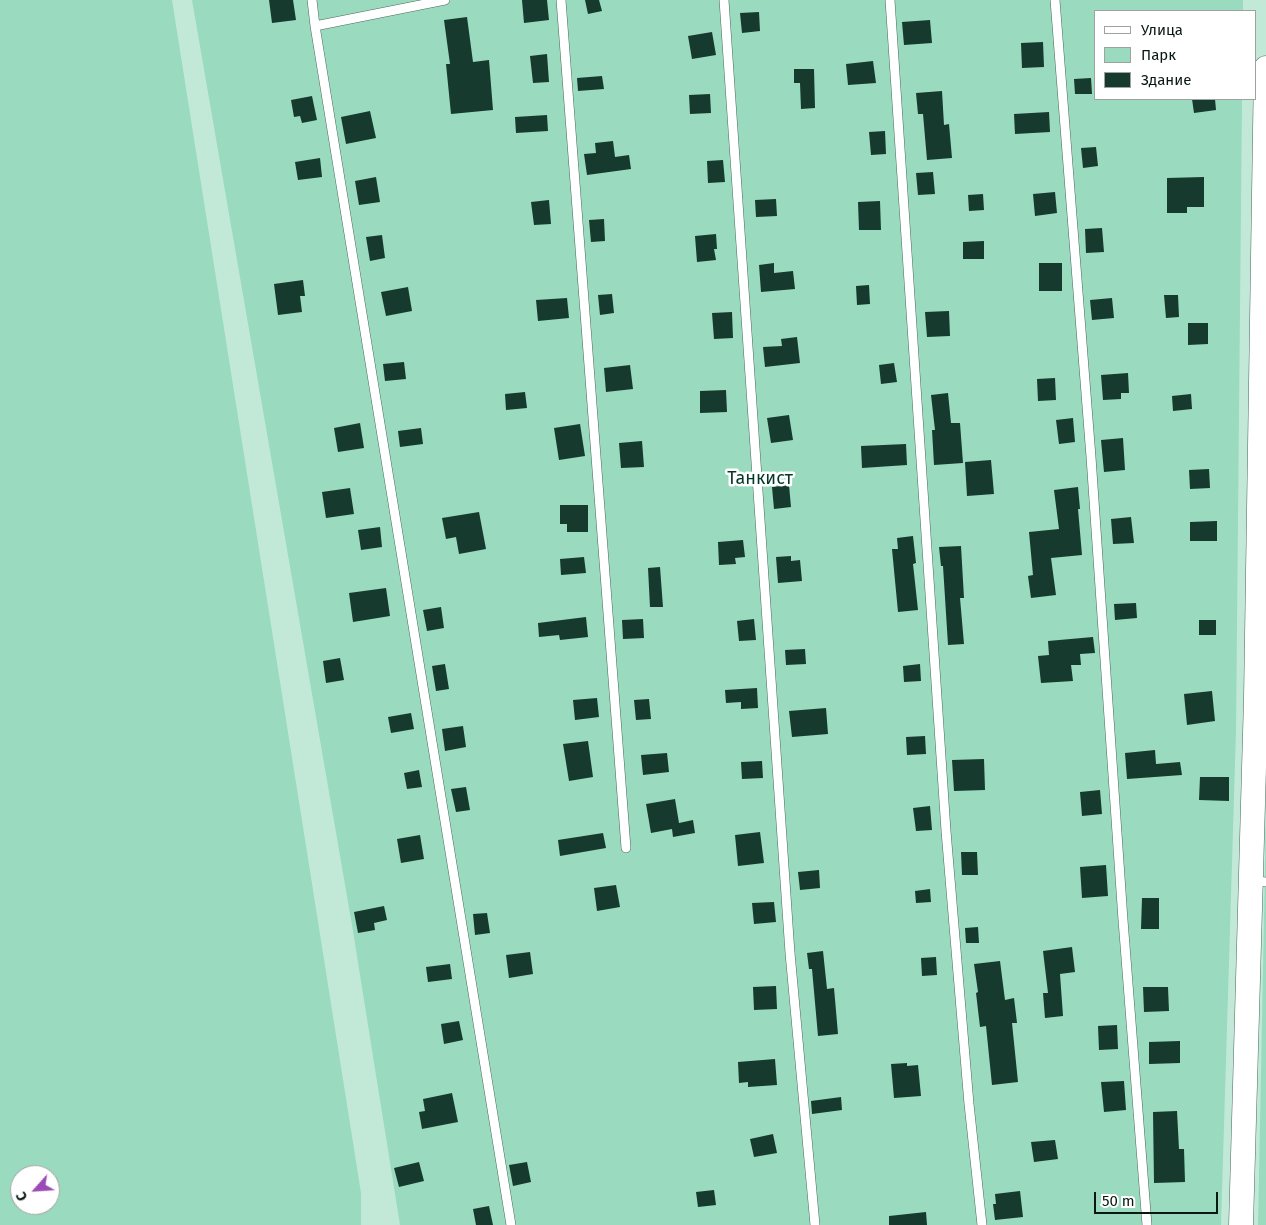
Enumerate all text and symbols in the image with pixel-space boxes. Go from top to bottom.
legend [1094,10,1256,100]
text: Улица [1141,21,1183,39]
text: Парк [1141,46,1176,64]
text: Здание [1141,71,1191,89]
park label: Танкист [727,468,793,490]
north arrow [10,1165,60,1215]
scale bar [1096,1182,1220,1214]
text: С [13,1189,31,1204]
text: 50 m [1102,1192,1135,1210]

